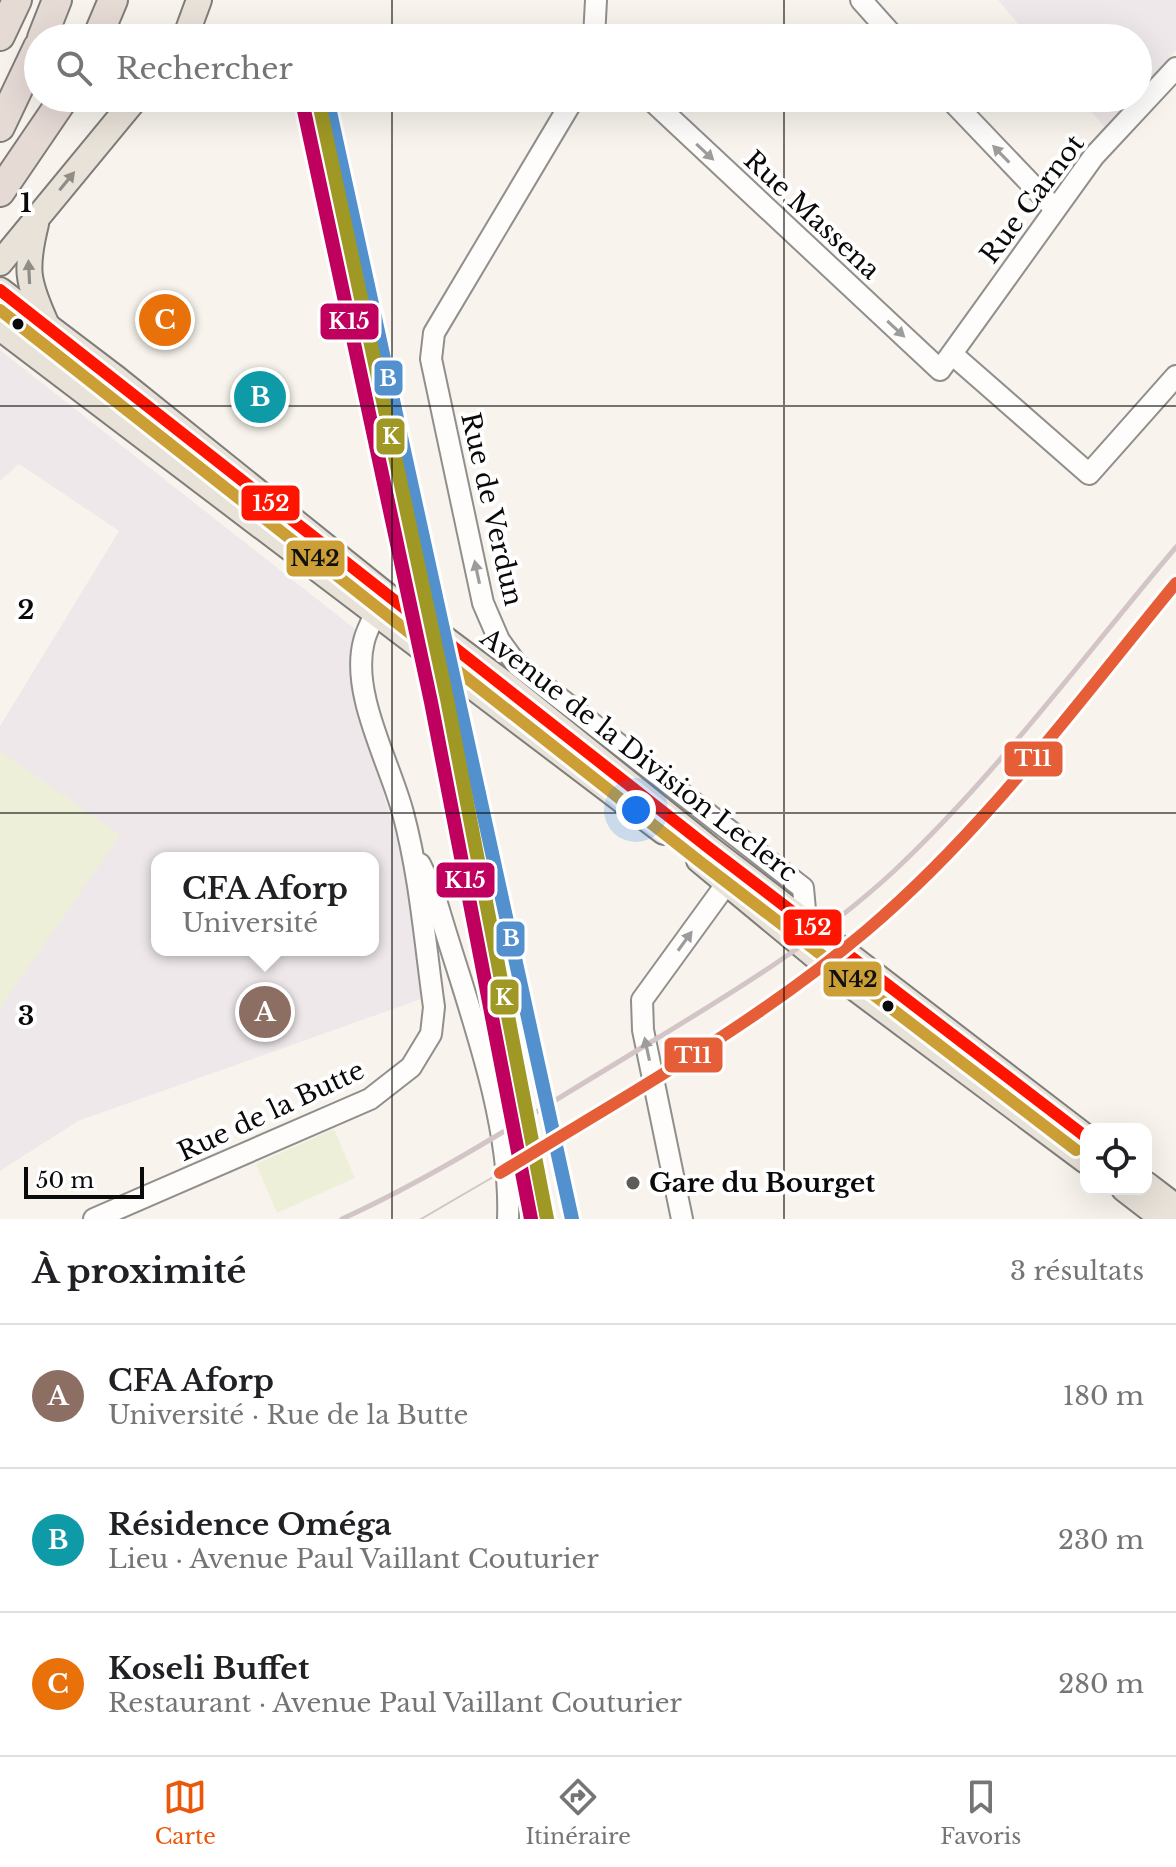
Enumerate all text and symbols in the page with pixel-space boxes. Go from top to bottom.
search box [24,24,1152,112]
icon: search [52,46,96,90]
text: Rechercher [116,50,293,87]
street label: Rue Carnot [973,128,1091,270]
one-way arrow [695,142,714,160]
street label: Rue Massena [738,144,887,286]
one-way arrow [993,145,1011,164]
one-way arrow [59,171,75,191]
text: 1 [20,187,32,219]
one-way arrow [22,259,35,284]
pin: C [139,290,191,350]
line badge: K15 [319,302,380,341]
text: K15 [328,308,370,335]
unlabelled marker [10,316,26,332]
one-way arrow [886,319,905,337]
line badge: B [373,359,404,397]
text: B [379,365,397,392]
pin: B [234,367,286,427]
street label: Rue de Verdun [454,409,530,609]
line badge: K [375,417,406,456]
text: K [382,423,401,450]
line badge: 152 [240,484,301,522]
text: 152 [252,490,290,517]
line badge: N42 [285,539,346,578]
text: N42 [290,545,340,572]
one-way arrow [470,559,483,584]
text: 2 [18,594,34,626]
street label: Avenue de la Division Leclerc [473,621,804,889]
line badge: T11 [1003,740,1064,778]
text: T11 [1014,745,1052,772]
your location [616,790,656,830]
popup [151,852,379,956]
line badge: K15 [435,861,496,899]
text: K15 [444,867,486,894]
text: CFA Aforp [182,870,348,907]
text: Université [182,907,318,939]
line badge: 152 [782,908,843,947]
text: 152 [794,914,832,941]
line badge: B [495,920,526,958]
text: B [502,925,520,952]
one-way arrow [676,931,692,952]
line badge: N42 [822,960,883,998]
text: N42 [828,966,878,993]
line badge: K [489,978,520,1016]
pin: A [239,982,291,1042]
text: K [495,984,514,1011]
unlabelled marker [880,998,896,1014]
text: 3 [18,1000,34,1032]
one-way arrow [640,1036,652,1061]
line badge: T11 [663,1036,724,1074]
text: T11 [674,1042,712,1069]
street label: Rue de la Butte [173,1054,369,1168]
map controls [1080,1123,1152,1195]
button: locate [1080,1123,1152,1195]
scale bar [24,1163,144,1199]
text: 50 m [36,1167,94,1194]
place label: Gare du Bourget [649,1167,875,1199]
marker: Gare du Bourget [624,1174,642,1192]
text: À proximité [32,1250,246,1292]
text: 3 résultats [1010,1255,1144,1287]
text: CFA Aforp [108,1362,274,1399]
text: A [47,1380,69,1412]
text: 180 m [1063,1380,1144,1412]
text: Université · Rue de la Butte [108,1399,469,1431]
text: Résidence Oméga [108,1506,392,1543]
text: B [48,1524,68,1556]
text: 230 m [1058,1524,1144,1556]
text: Lieu · Avenue Paul Vaillant Couturier [108,1543,599,1575]
text: Koseli Buffet [108,1650,309,1687]
text: C [47,1668,69,1700]
text: 280 m [1058,1668,1144,1700]
text: Restaurant · Avenue Paul Vaillant Couturier [108,1687,682,1719]
tab: Carte [155,1775,216,1850]
tab: Itinéraire [525,1775,631,1850]
tab: Favoris [940,1775,1021,1850]

